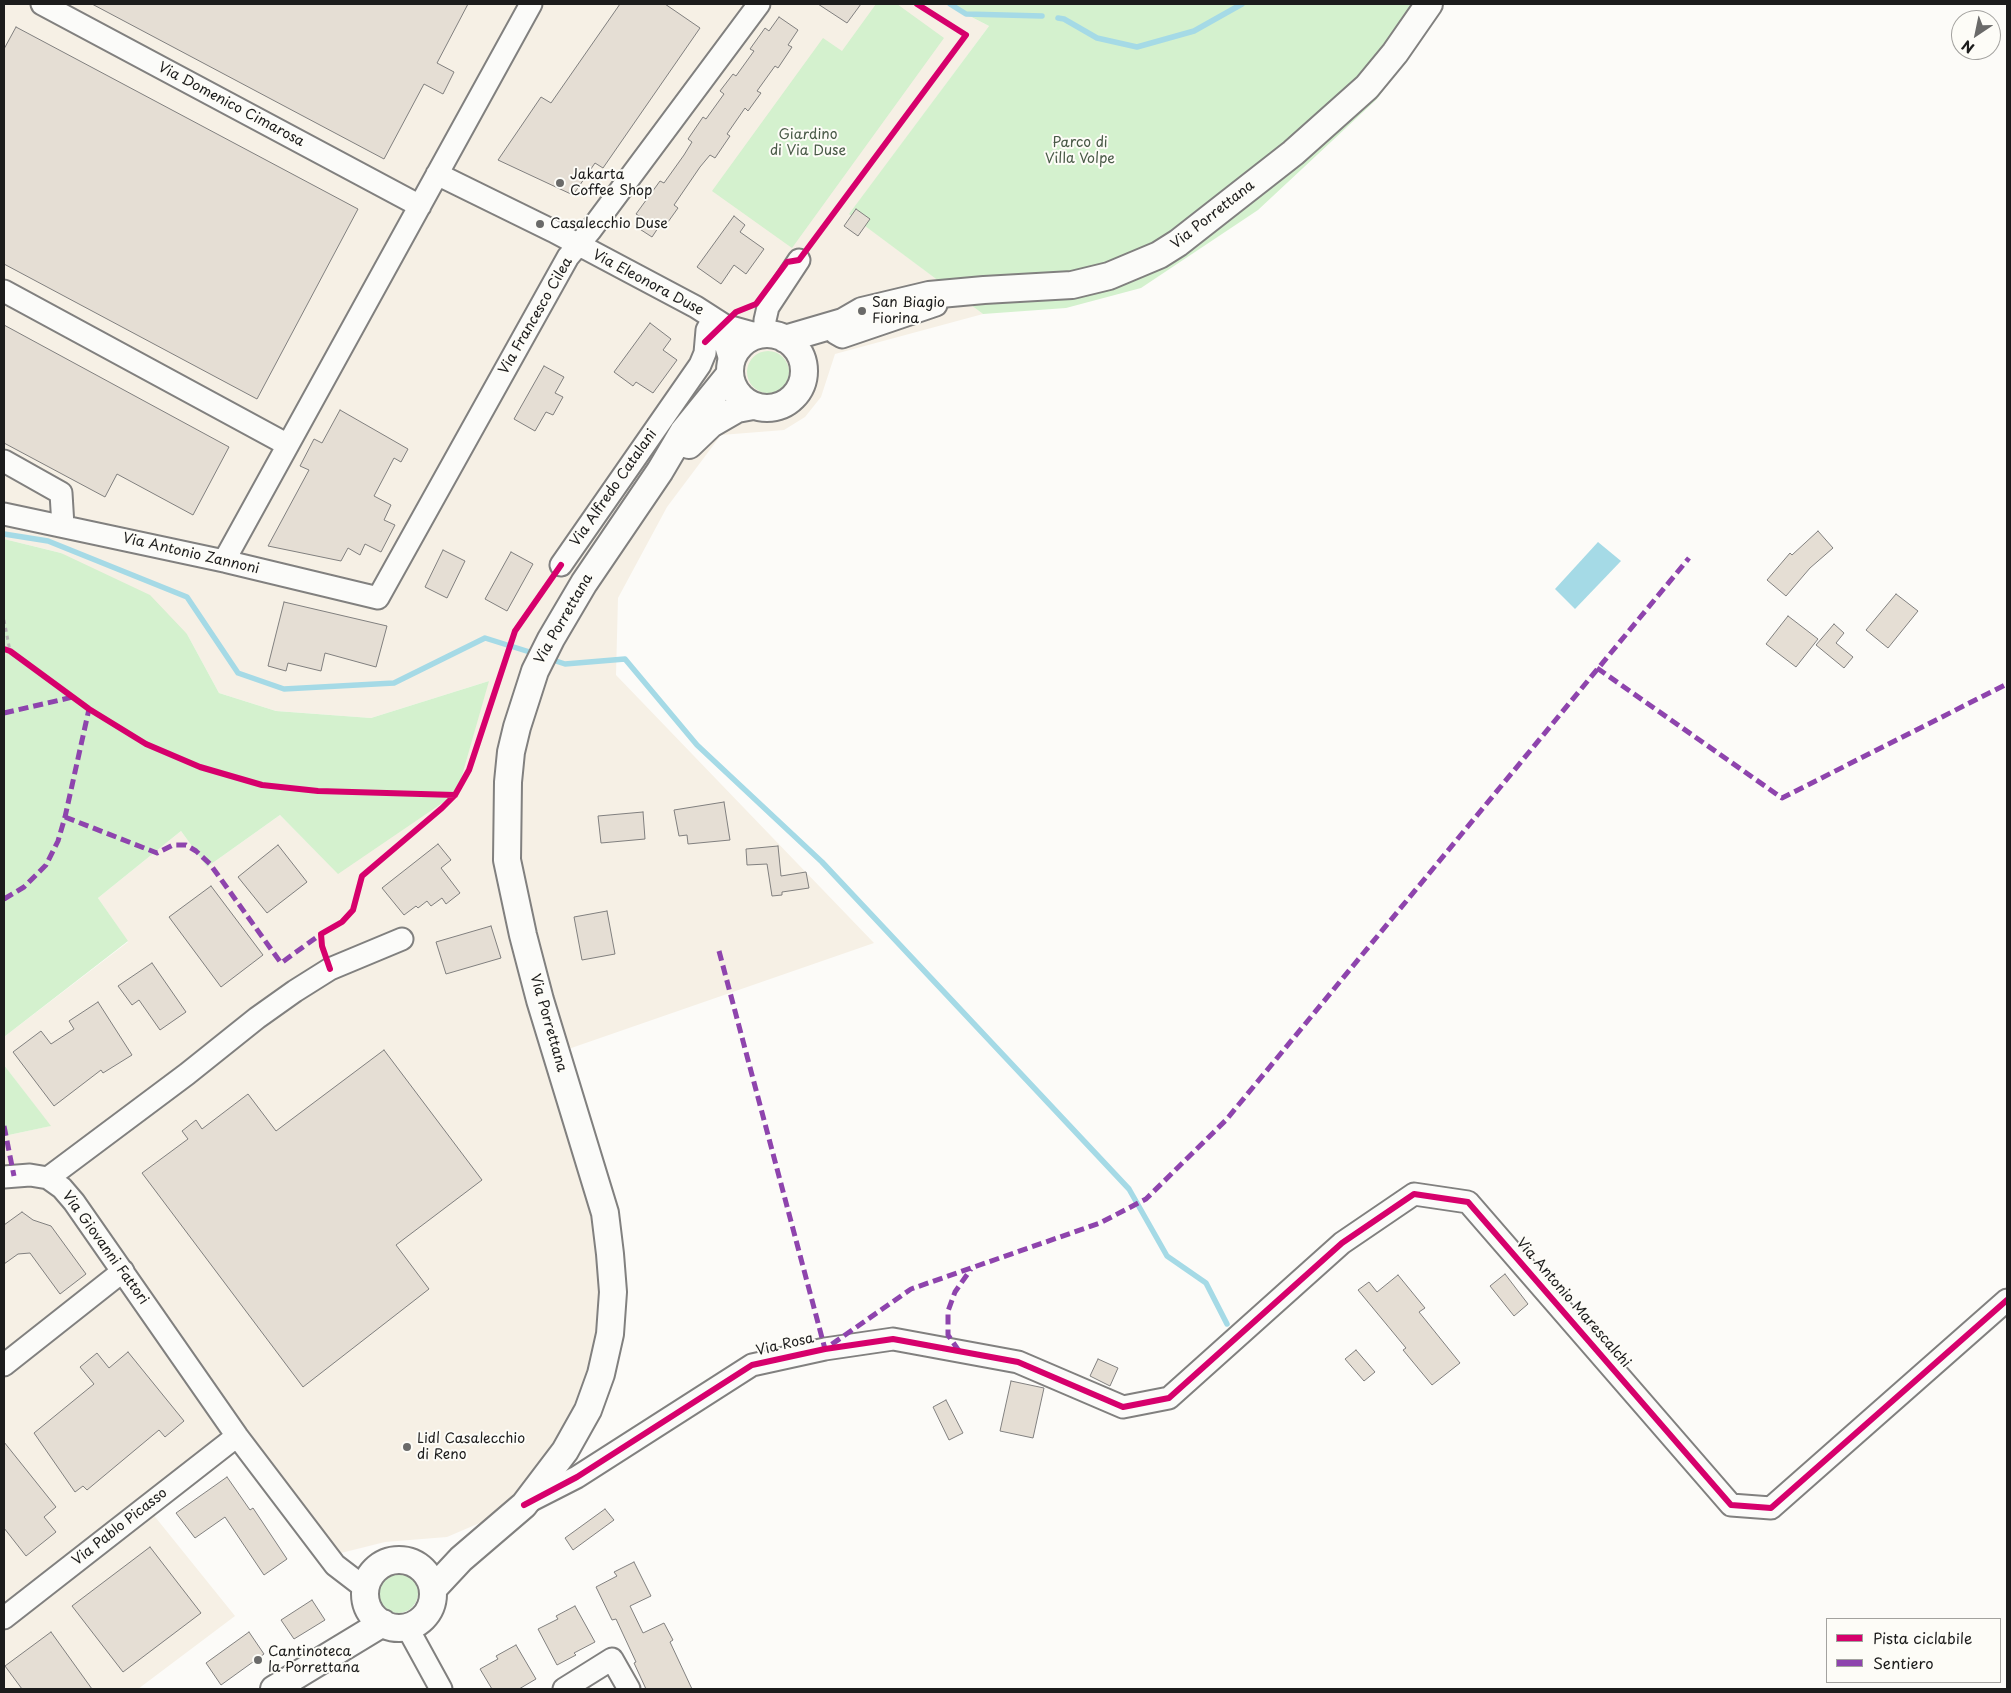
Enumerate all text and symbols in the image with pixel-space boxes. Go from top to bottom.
north arrow [1951,10,2001,60]
text: N [1957,35,1978,59]
street label: Via Domenico Cimarosa [155,59,307,151]
park label: Giardino di Via Duse [770,127,846,160]
park label: Parco di Villa Volpe [1045,135,1115,168]
place label: Jakarta Coffee Shop [570,167,652,200]
marker: Jakarta Coffee Shop [554,177,566,189]
street label: Via Porrettana [1168,177,1258,253]
place label: Casalecchio Duse [550,216,668,232]
marker: Casalecchio Duse [534,218,546,230]
street label: Via Eleonora Duse [590,247,706,319]
street label: Via Francesco Cilea [496,255,576,377]
place label: San Biagio Fiorina [872,295,945,328]
marker: San Biagio Fiorina [856,305,868,317]
street label: Via Alfredo Catalani [567,426,661,550]
street label: Via Antonio Zannoni [121,530,261,578]
street label: Via Porrettana [531,571,597,667]
street label: Via Porrettana [526,972,570,1074]
street label: Via Giovanni Fattori [58,1188,152,1308]
street label: Via Antonio Marescalchi [1512,1235,1634,1371]
street label: Via Rosa [755,1330,815,1360]
place label: Lidl Casalecchio di Reno [417,1431,525,1464]
marker: Lidl Casalecchio di Reno [401,1441,413,1453]
street label: Via Pablo Picasso [69,1485,171,1569]
legend [1826,1618,2001,1683]
text: Pista ciclabile [1873,1626,1972,1649]
place label: Cantinoteca la Porrettana [268,1644,359,1676]
text: Sentiero [1873,1651,1934,1674]
marker: Cantinoteca la Porrettana [252,1654,264,1666]

